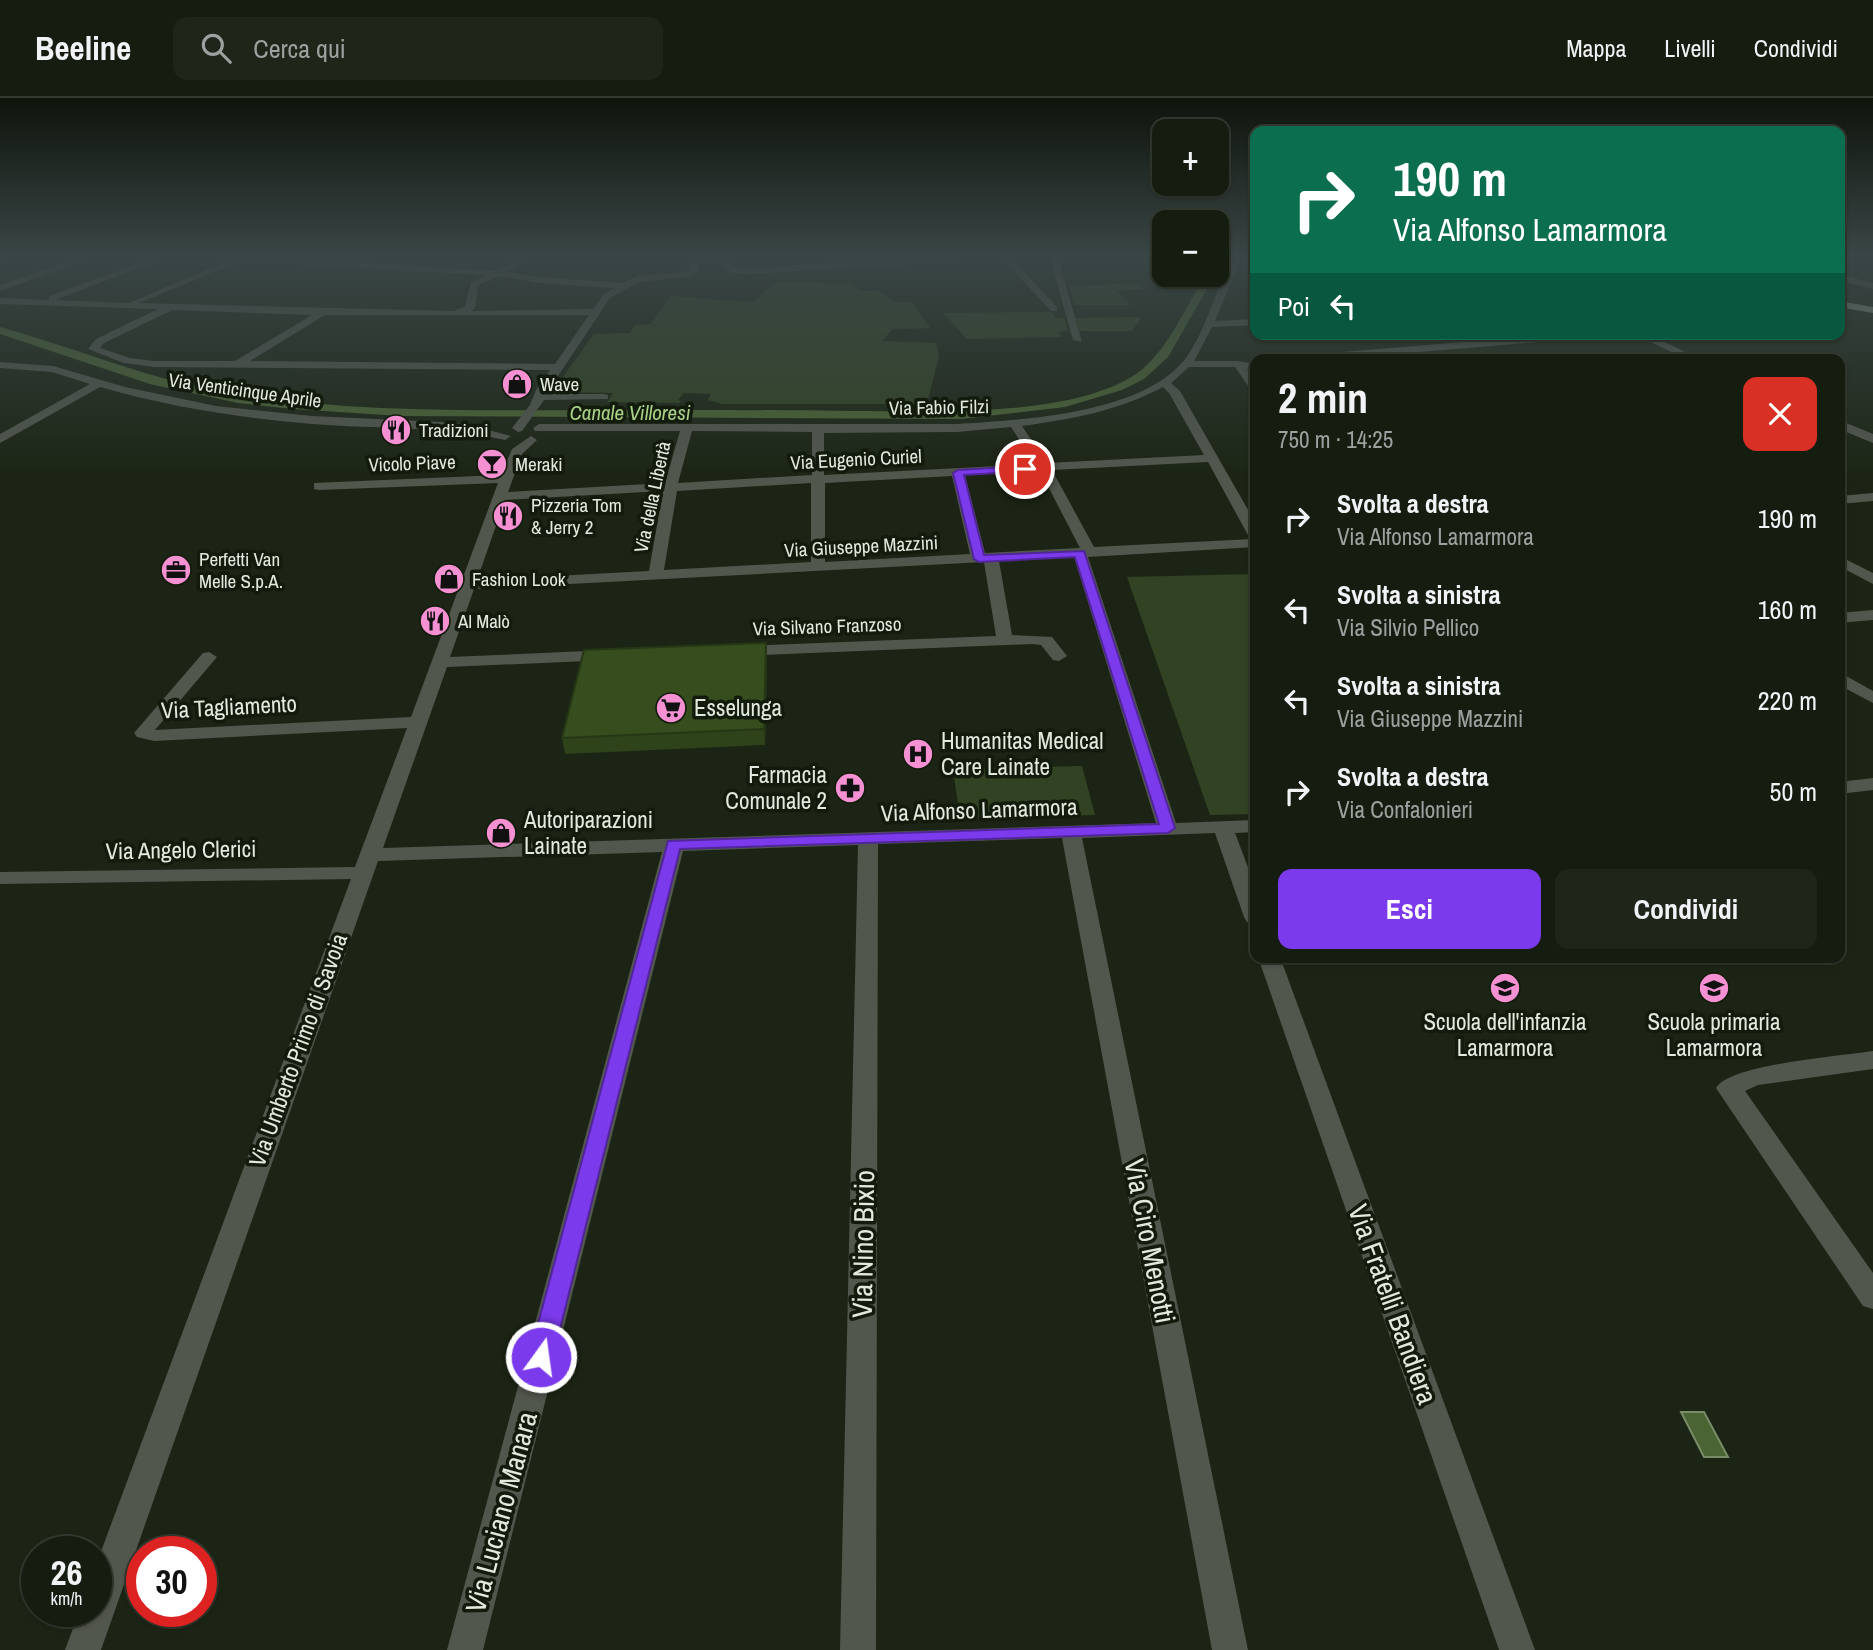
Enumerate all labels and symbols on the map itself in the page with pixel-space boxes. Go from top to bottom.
street label: Via Venticinque Aprile [167,366,323,414]
shop icon: Wave [500,367,534,401]
place label: Wave [540,371,579,397]
street label: Via Fabio Filzi [889,393,989,421]
water label: Canale Villoresi [569,398,691,427]
restaurant icon: Tradizioni [379,413,413,447]
place label: Tradizioni [419,417,489,443]
street label: Via della Libertà [628,439,677,555]
pin [995,439,1055,499]
street label: Via Eugenio Curiel [790,443,922,475]
bar icon: Meraki [475,447,509,481]
street label: Vicolo Piave [368,448,456,478]
place label: Meraki [515,451,563,477]
place label: Pizzeria Tom & Jerry 2 [531,492,622,540]
restaurant icon: Pizzeria Tom & Jerry 2 [491,499,525,533]
street label: Via Giuseppe Mazzini [783,529,939,563]
place label: Perfetti Van Melle S.p.A. [199,546,283,594]
office icon: Perfetti Van Melle S.p.A. [159,553,193,587]
shop icon: Fashion Look [432,562,466,596]
place label: Fashion Look [472,566,566,592]
restaurant icon: Al Malò [418,604,452,638]
place label: Al Malò [457,608,510,634]
street label: Via Silvano Franzoso [752,610,902,642]
street label: Via Tagliamento [160,687,298,726]
supermarket icon: Esselunga [654,691,688,725]
place label: Esselunga [694,692,783,723]
place label: Humanitas Medical Care Lainate [941,725,1103,782]
hospital icon: Humanitas Medical Care Lainate [901,737,935,771]
place label: Farmacia Comunale 2 [725,759,828,816]
pharmacy icon: Farmacia Comunale 2 [833,771,867,805]
street label: Via Alfonso Lamarmora [880,791,1078,828]
place label: Autoriparazioni Lainate [523,804,653,861]
shop icon: Autoriparazioni Lainate [484,816,518,850]
street label: Via Angelo Clerici [105,833,257,866]
street label: Via Umberto Primo di Savoia [241,928,354,1171]
school or university icon: Scuola dell'infanzia Lamarmora [1488,971,1522,1005]
school or university icon: Scuola primaria Lamarmora [1697,971,1731,1005]
place label: Scuola dell'infanzia Lamarmora [1424,1006,1587,1063]
place label: Scuola primaria Lamarmora [1647,1006,1781,1063]
street label: Via Ciro Menotti [1115,1156,1185,1326]
street label: Via Nino Bixio [843,1170,883,1318]
street label: Via Fratelli Bandiera [1339,1199,1447,1409]
position arrow [504,1320,578,1394]
street label: Via Luciano Manara [456,1407,546,1617]
speed limit sign: 30 [126,1536,217,1627]

